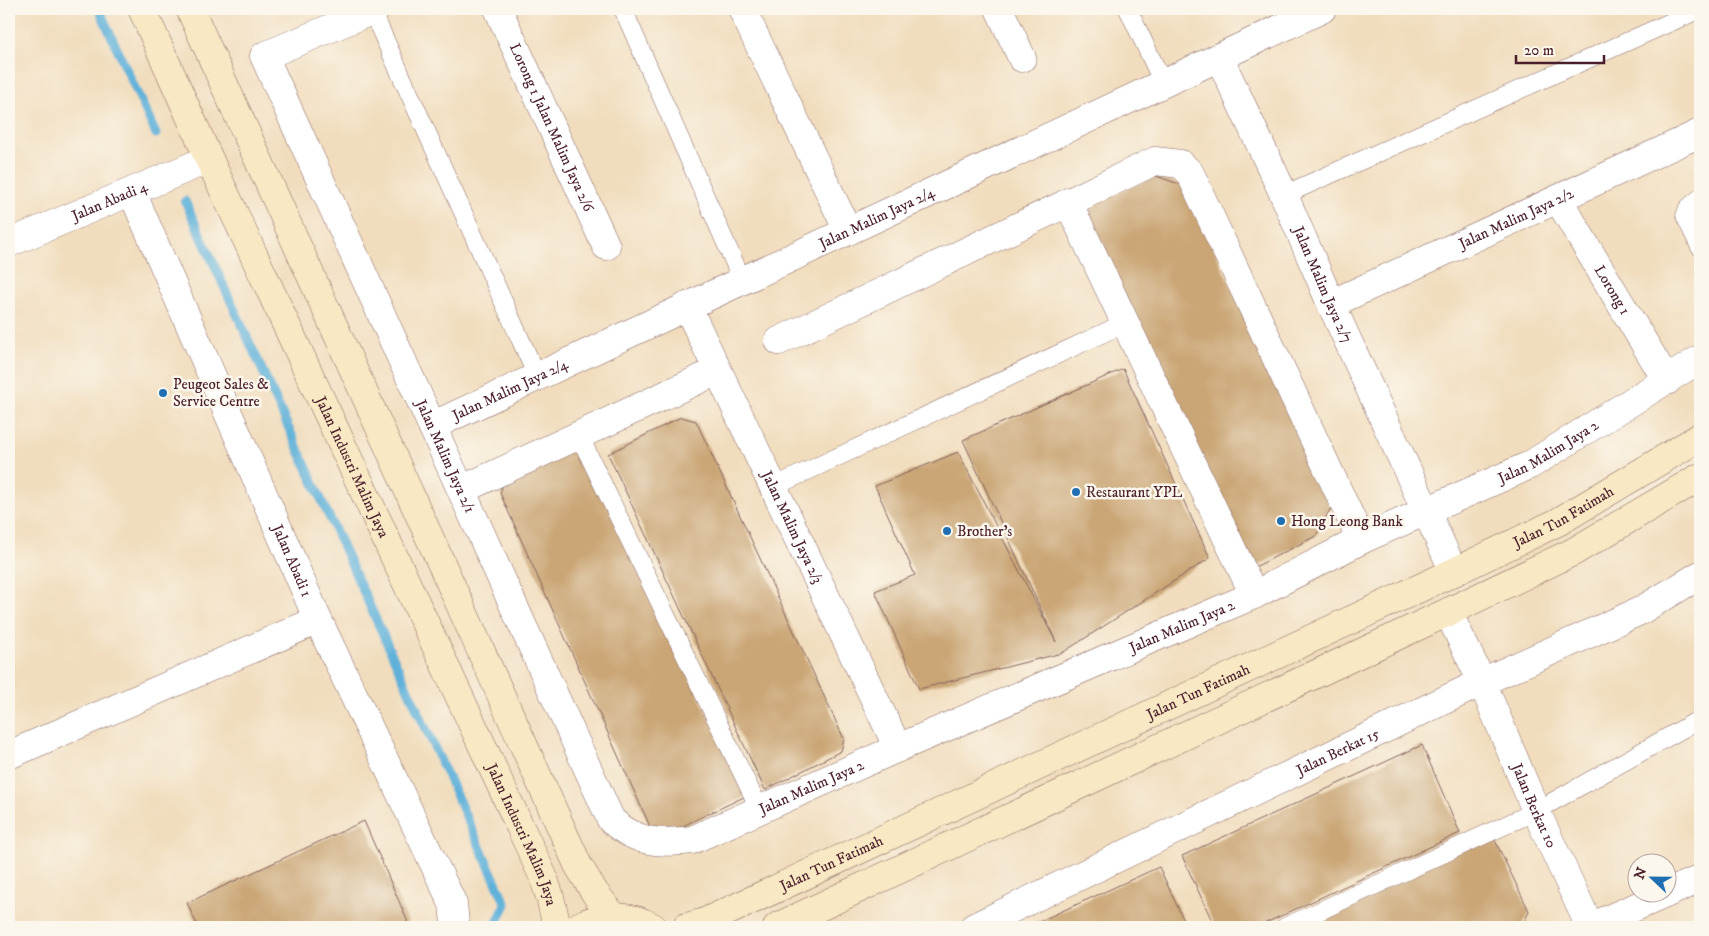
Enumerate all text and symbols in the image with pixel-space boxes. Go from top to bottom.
scale bar [1516,32,1604,64]
street label: Lorong 1 Jalan Malim Jaya 2/6 [505,40,599,216]
text: 20 m [1524,41,1554,60]
street label: Jalan Abadi 4 [67,177,151,226]
street label: Jalan Malim Jaya 2/4 [814,183,938,254]
street label: Jalan Malim Jaya 2/2 [1454,184,1577,254]
street label: Jalan Malim Jaya 2/7 [1288,222,1356,346]
street label: Lorong 1 [1590,262,1634,319]
street label: Jalan Malim Jaya 2/4 [447,355,571,426]
place label: Peugeot Sales & Service Centre [173,375,269,411]
marker: Peugeot Sales & Service Centre [157,387,169,399]
street label: Jalan Industri Malim Jaya [310,392,393,541]
street label: Jalan Malim Jaya 2/1 [410,395,479,516]
street label: Jalan Malim Jaya 2 [1493,415,1603,489]
street label: Jalan Malim Jaya 2/3 [756,466,827,587]
street label: Jalan Tun Fatimah [1508,482,1617,553]
place label: Restaurant YPL [1086,483,1183,502]
marker: Restaurant YPL [1070,486,1082,498]
place label: Hong Leong Bank [1291,512,1403,531]
marker: Hong Leong Bank [1275,515,1287,527]
street label: Jalan Abadi 1 [267,520,316,600]
place label: Brother's [957,522,1012,541]
marker: Brother's [941,525,953,537]
street label: Jalan Malim Jaya 2 [1125,595,1238,658]
street label: Jalan Tun Fatimah [1142,660,1253,725]
street label: Jalan Berkat 15 [1292,724,1383,781]
street label: Jalan Malim Jaya 2 [754,755,868,820]
street label: Jalan Industri Malim Jaya [481,759,561,908]
street label: Jalan Berkat 10 [1506,759,1561,851]
street label: Jalan Tun Fatimah [775,831,886,897]
north arrow [1626,854,1676,904]
text: N [1630,864,1652,882]

